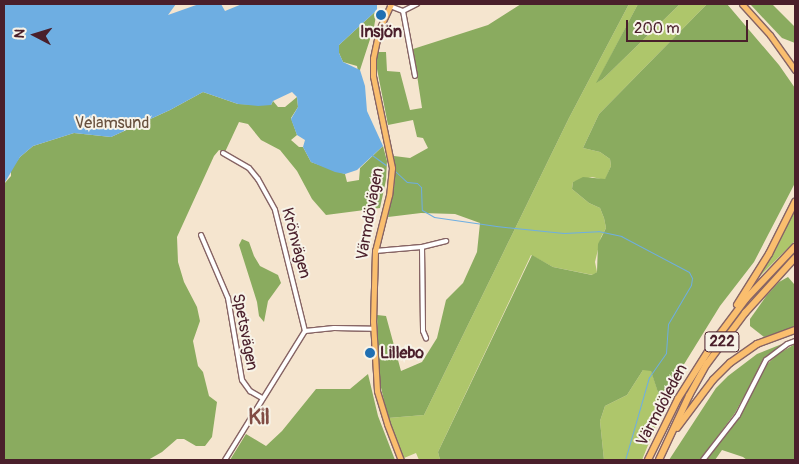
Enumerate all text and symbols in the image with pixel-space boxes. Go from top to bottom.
marker: Insjön [375,9,387,21]
north arrow [10,10,60,60]
scale bar [629,10,752,42]
text: 200 m [634,19,679,38]
place label: Insjön [360,22,402,42]
text: N [11,28,28,39]
park label: Velamsund [75,113,149,133]
street label: Värmdövägen [352,166,388,262]
street label: Krönvägen [277,205,315,281]
street label: Spetsvägen [228,292,262,372]
road number: 222 [703,330,741,354]
place label: Lillebo [380,343,424,363]
marker: Lillebo [364,347,376,359]
street label: Värmdöleden [632,361,692,449]
district label: Kil [248,405,270,431]

